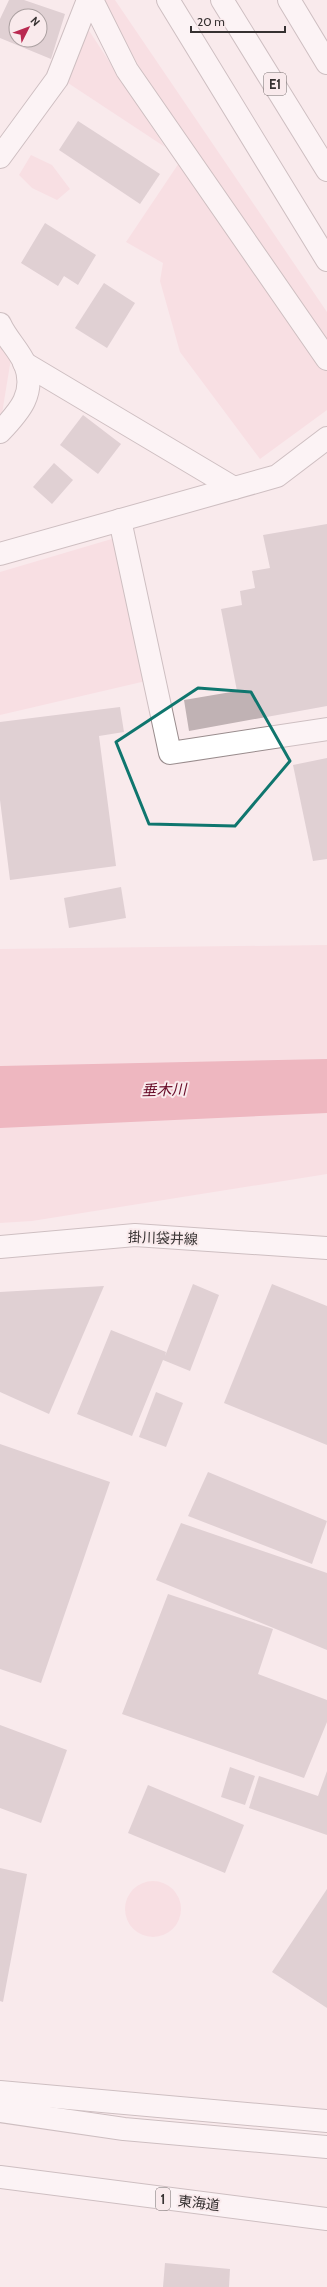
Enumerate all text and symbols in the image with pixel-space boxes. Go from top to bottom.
north arrow [8,8,48,48]
scale bar [191,8,285,34]
text: N [28,14,43,29]
text: 20 m [197,14,225,29]
road number: E1 [264,73,286,95]
water label: 垂木川 [141,1081,189,1099]
street label: 掛川袋井線 [128,1228,198,1248]
road number: 1 [156,2188,170,2210]
street label: 東海道 [177,2192,221,2214]

